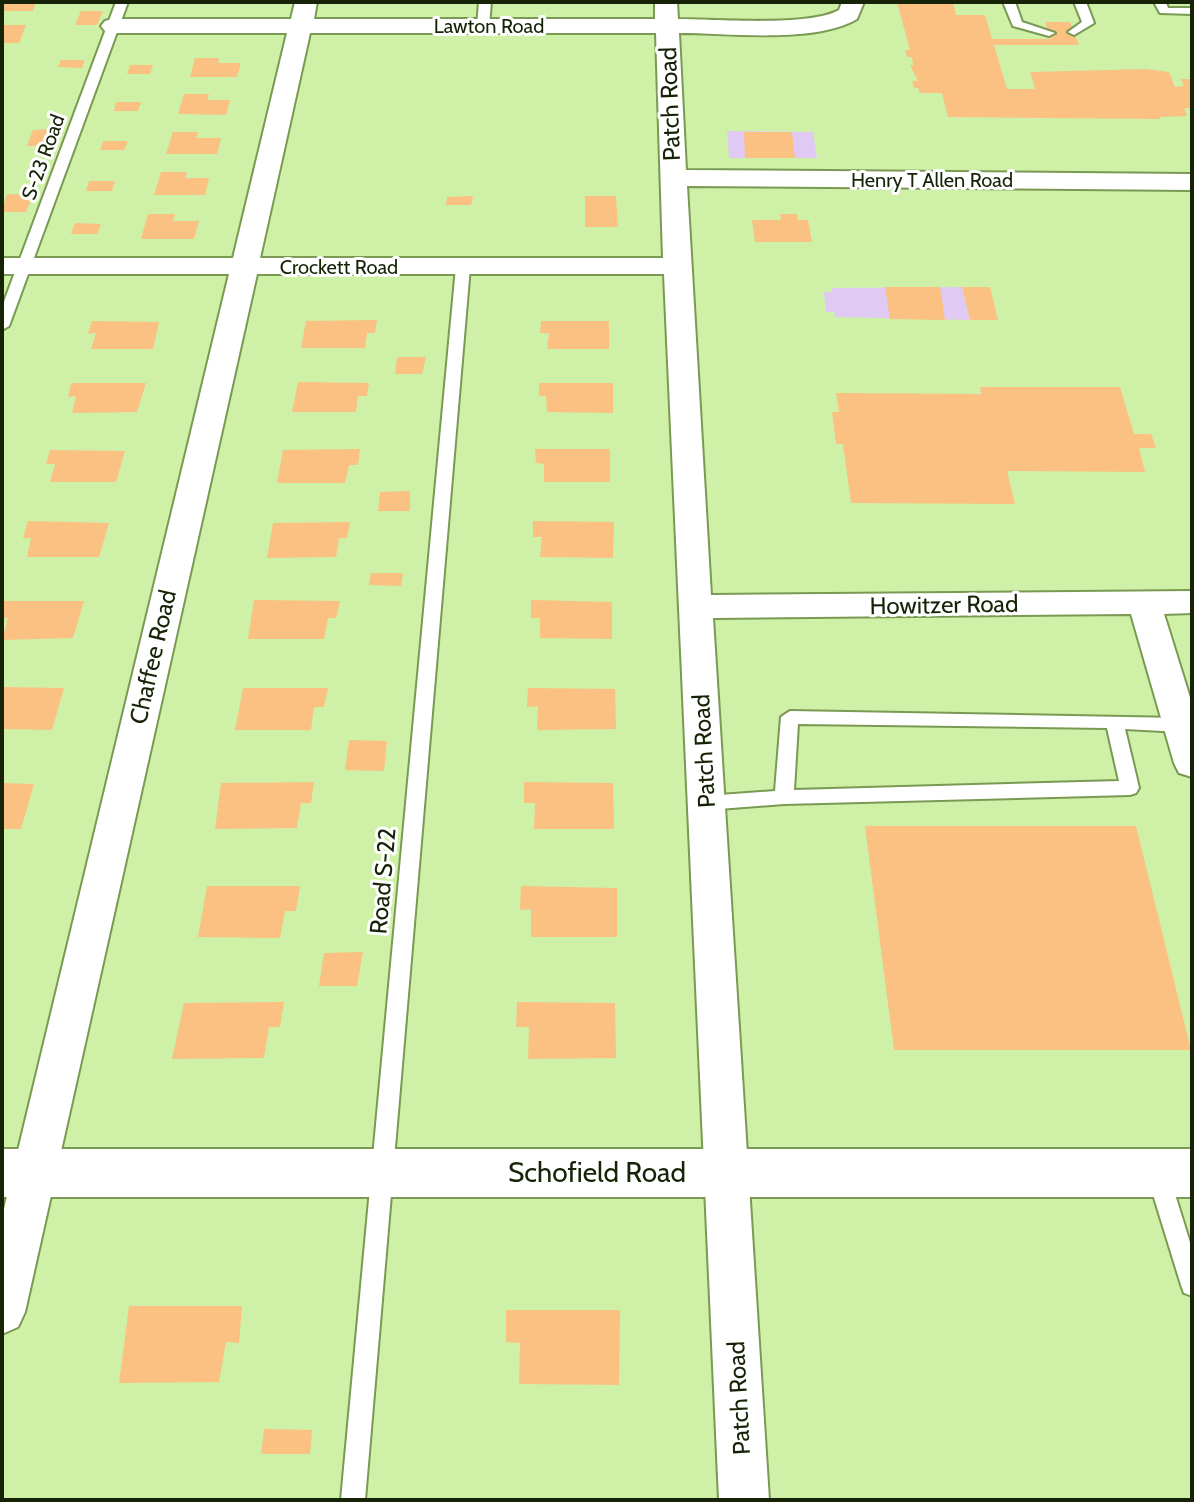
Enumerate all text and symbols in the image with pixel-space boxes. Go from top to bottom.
street label: Lawton Road [434,14,544,38]
street label: Patch Road [653,47,686,162]
street label: S-23 Road [17,111,69,203]
street label: Henry T Allen Road [851,168,1013,192]
street label: Crockett Road [280,255,398,279]
street label: Chaffee Road [123,587,182,727]
street label: Howitzer Road [869,589,1019,620]
street label: Patch Road [686,693,721,809]
street label: Road S-22 [363,827,402,935]
street label: Schofield Road [508,1155,686,1189]
street label: Patch Road [721,1340,756,1456]

